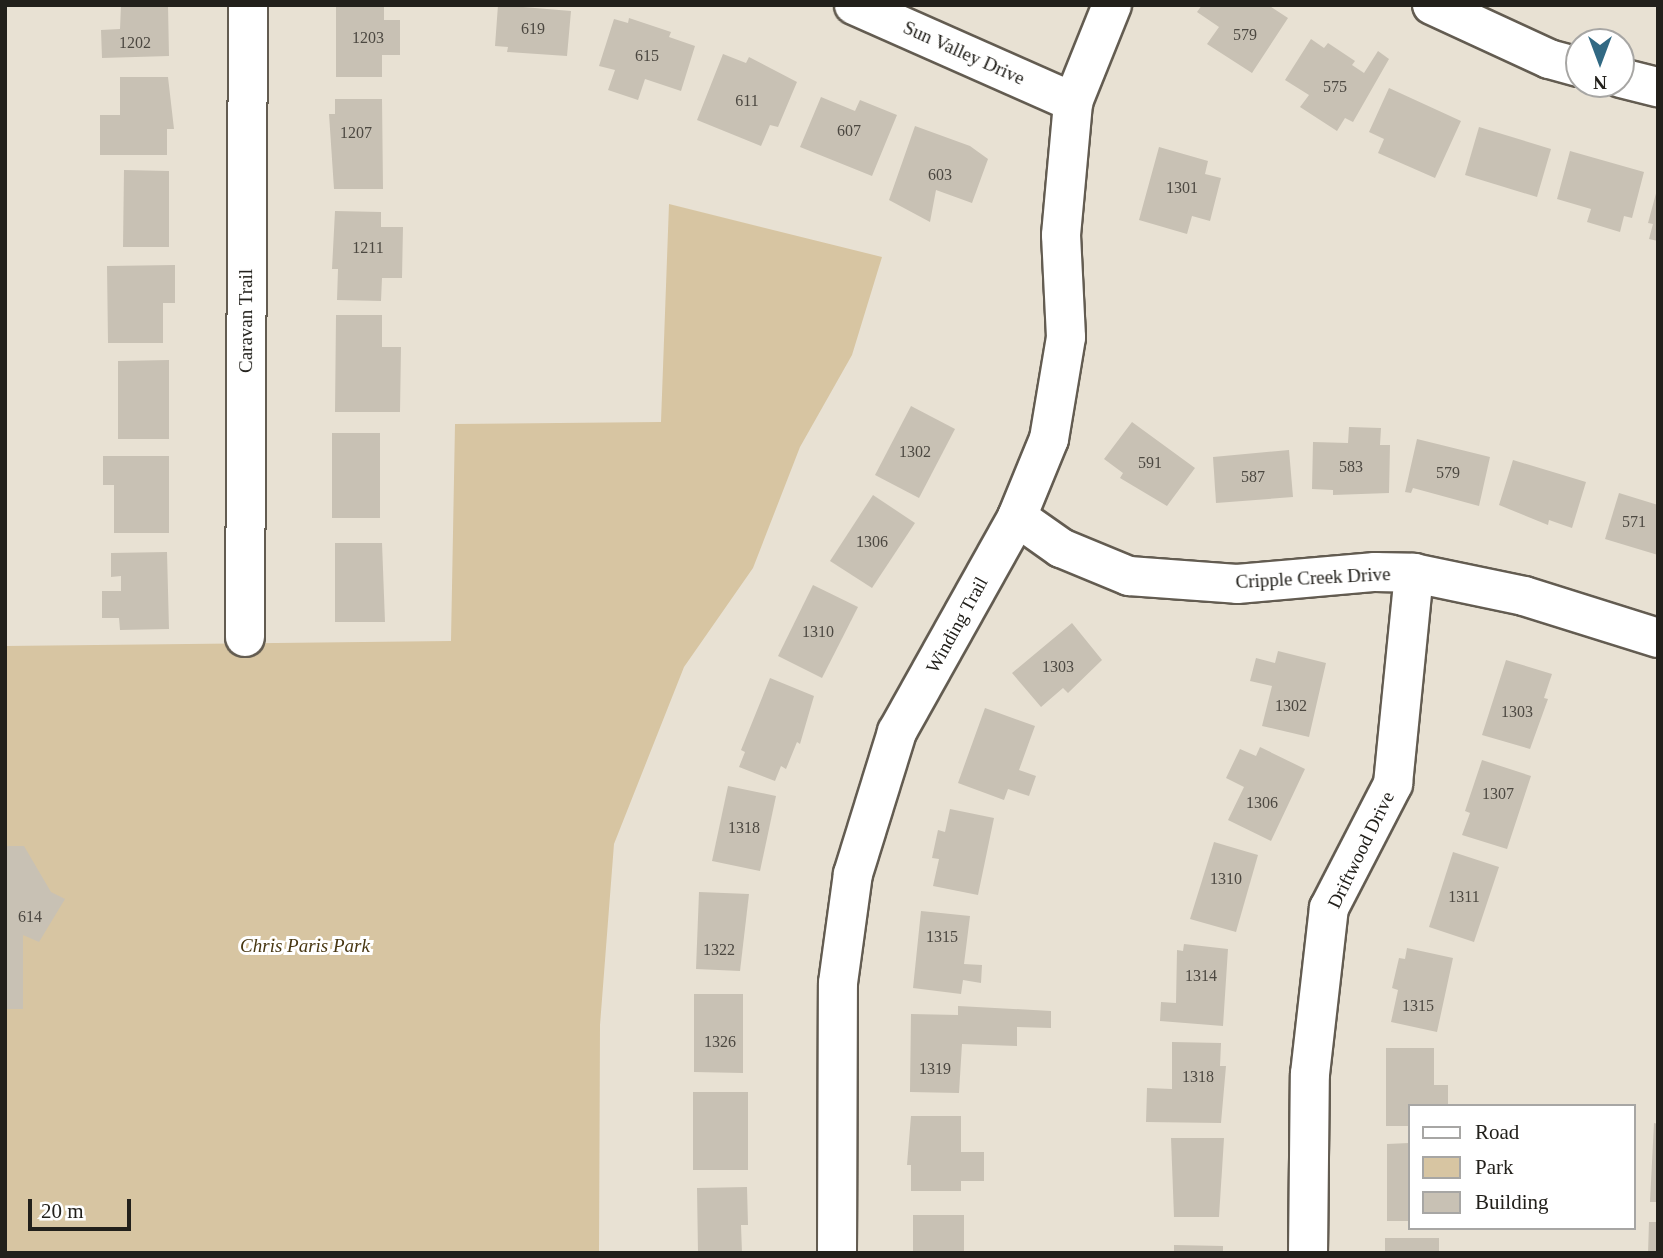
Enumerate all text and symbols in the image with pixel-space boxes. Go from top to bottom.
street label: Sun Valley Drive [900,16,1028,90]
house number: 619 [521,19,545,39]
house number: 579 [1233,25,1257,45]
house number: 1203 [352,28,384,48]
north arrow [1565,28,1635,98]
house number: 1202 [119,33,151,53]
house number: 615 [635,46,659,66]
text: N [1593,72,1607,93]
house number: 575 [1323,77,1347,97]
house number: 611 [735,91,759,111]
house number: 607 [837,121,861,141]
house number: 1207 [340,123,372,143]
house number: 603 [928,165,952,185]
house number: 1301 [1166,178,1198,198]
house number: 1211 [352,238,384,258]
street label: Caravan Trail [235,269,257,373]
house number: 1302 [899,442,931,462]
house number: 591 [1138,453,1162,473]
house number: 583 [1339,457,1363,477]
house number: 579 [1436,463,1460,483]
house number: 587 [1241,467,1265,487]
house number: 571 [1622,512,1646,532]
house number: 1306 [856,532,888,552]
street label: Cripple Creek Drive [1235,563,1391,593]
street label: Winding Trail [921,573,993,677]
house number: 1310 [802,622,834,642]
house number: 1303 [1042,657,1074,677]
house number: 1302 [1275,696,1307,716]
house number: 1303 [1501,702,1533,722]
house number: 1307 [1482,784,1514,804]
street label: Driftwood Drive [1323,788,1399,912]
house number: 1306 [1246,793,1278,813]
house number: 1318 [728,818,760,838]
house number: 1310 [1210,869,1242,889]
house number: 1311 [1448,887,1480,907]
house number: 614 [18,907,42,927]
house number: 1315 [926,927,958,947]
park label: Chris Paris Park [240,935,370,957]
house number: 1322 [703,940,735,960]
house number: 1314 [1185,966,1217,986]
house number: 1315 [1402,996,1434,1016]
house number: 1326 [704,1032,736,1052]
house number: 1319 [919,1059,951,1079]
house number: 1318 [1182,1067,1214,1087]
legend [1408,1104,1635,1230]
text: Road [1475,1120,1519,1144]
text: Park [1475,1155,1514,1179]
scale bar [32,1184,135,1228]
text: Building [1475,1190,1549,1214]
text: 20 m [41,1199,84,1223]

